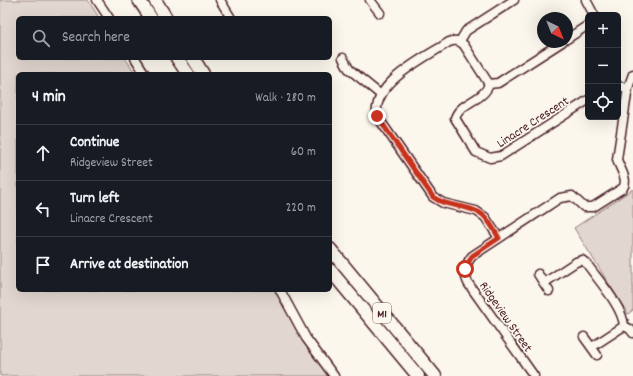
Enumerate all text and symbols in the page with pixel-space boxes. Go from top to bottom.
north arrow [537,12,573,48]
map controls [585,12,621,120]
button: + [585,12,621,48]
search box [16,16,332,60]
icon: search [30,27,52,49]
text: Search here [62,27,130,49]
button: − [585,48,621,84]
button: locate [585,84,621,120]
text: 4 min [32,86,66,110]
text: Walk · 280 m [255,89,316,108]
street label: Linacre Crescent [493,92,573,154]
route end [368,107,386,125]
text: Continue [70,132,119,154]
icon: ahead [32,142,54,164]
text: 60 m [291,143,316,162]
text: Ridgeview Street [70,154,153,173]
text: Turn left [70,188,119,210]
icon: left [32,198,54,220]
text: 220 m [286,199,316,218]
text: Linacre Crescent [70,210,153,229]
icon: arrive [32,254,54,276]
text: Arrive at destination [70,254,188,276]
route start [456,260,474,278]
street label: Ridgeview Street [473,278,537,357]
road number: M1 [373,303,391,323]

